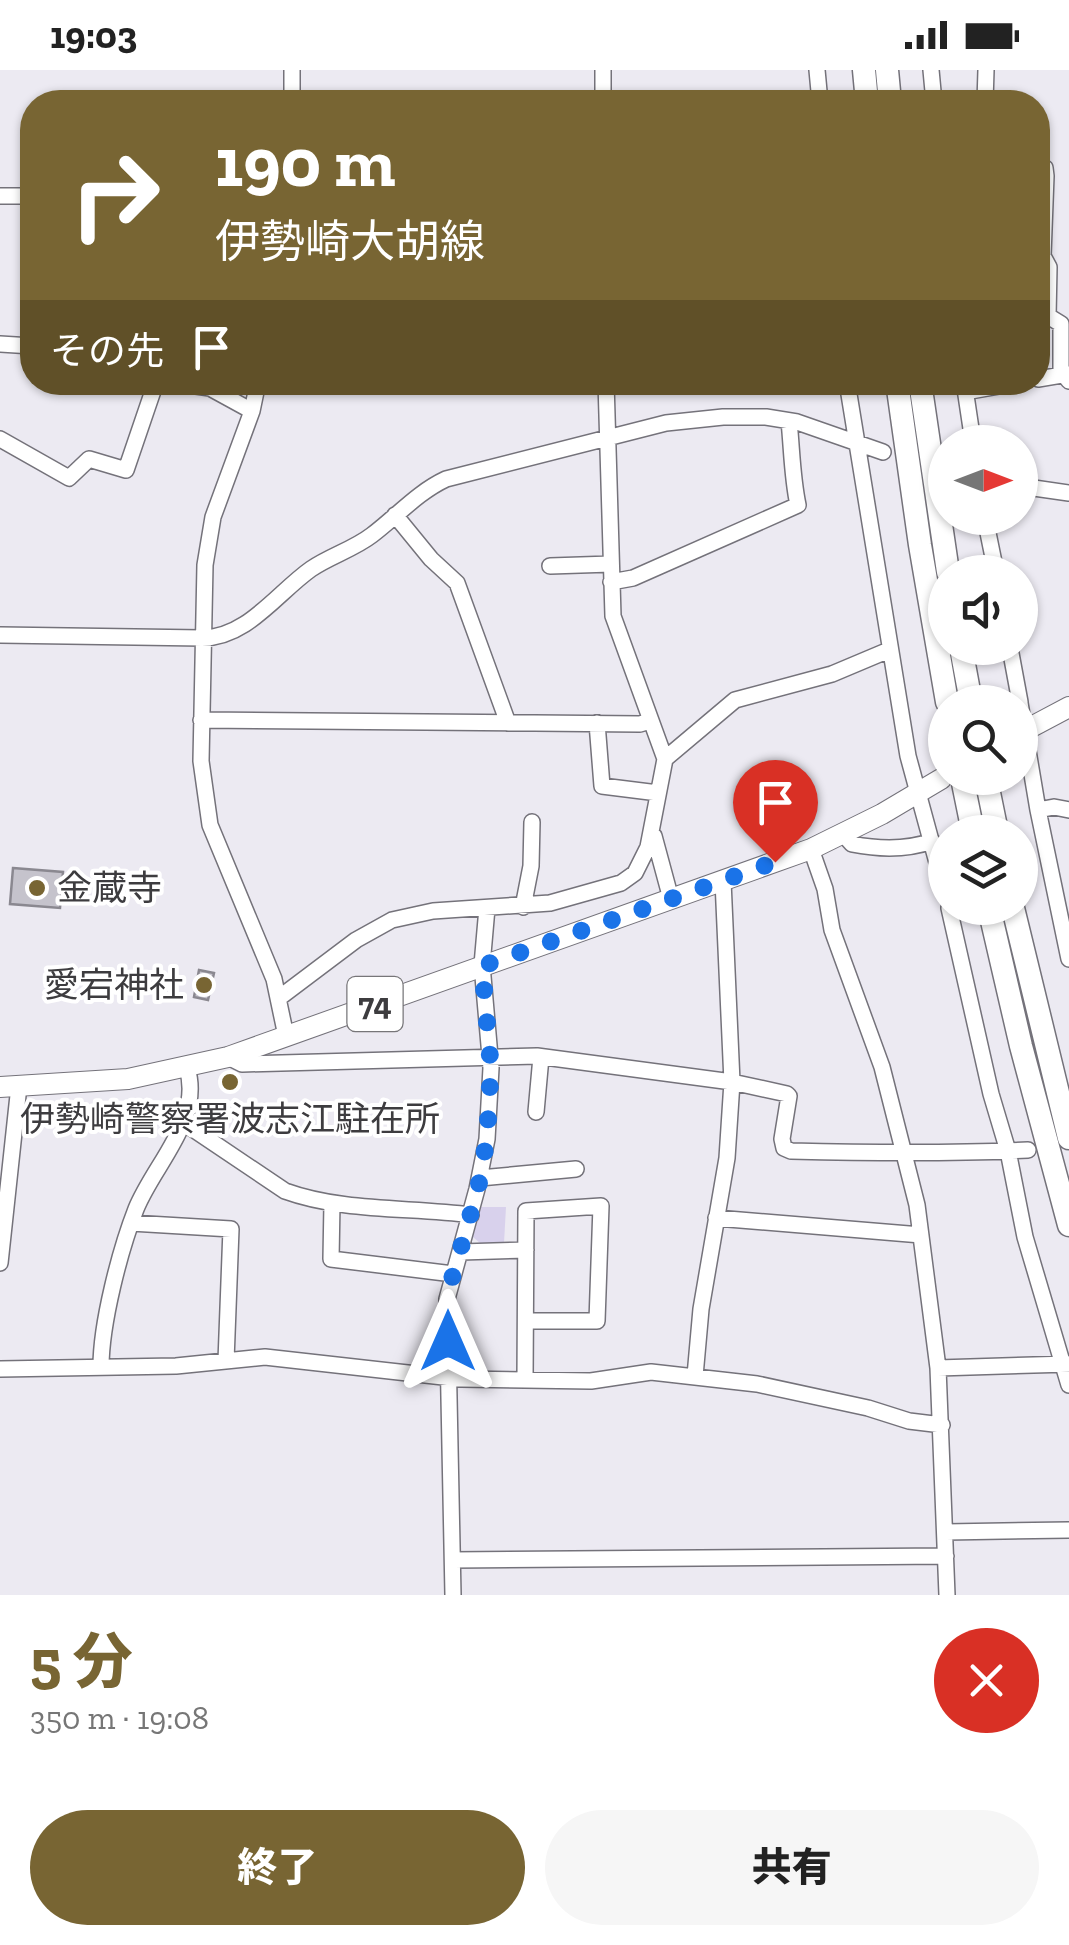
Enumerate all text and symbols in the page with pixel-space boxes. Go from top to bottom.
text: 19:03 [50,12,137,58]
text: 190 m [215,120,395,204]
icon: right [50,130,180,260]
text: 伊勢崎大胡線 [215,215,485,269]
icon: arrive [184,320,239,375]
text: その先 [50,328,164,374]
north arrow [928,425,1038,535]
map controls [928,425,1038,925]
button: sound [928,555,1038,665]
button: search [928,685,1038,795]
pin [733,760,818,863]
icon: arrive [748,775,803,830]
button: layers [928,815,1038,925]
place label: 金蔵寺 [57,867,162,909]
marker: 金蔵寺 [26,877,48,899]
place label: 愛宕神社 [44,964,184,1006]
marker: 愛宕神社 [193,974,215,996]
road number: 74 [348,977,402,1031]
marker: 伊勢崎警察署波志江駐在所 [219,1071,241,1093]
place label: 伊勢崎警察署波志江駐在所 [20,1098,440,1140]
position arrow [396,1289,500,1393]
text: 5 分 [30,1625,133,1697]
button: close [934,1628,1039,1733]
text: 350 m · 19:08 [30,1699,209,1737]
button: 終了 [30,1810,525,1925]
button: 共有 [545,1810,1039,1925]

